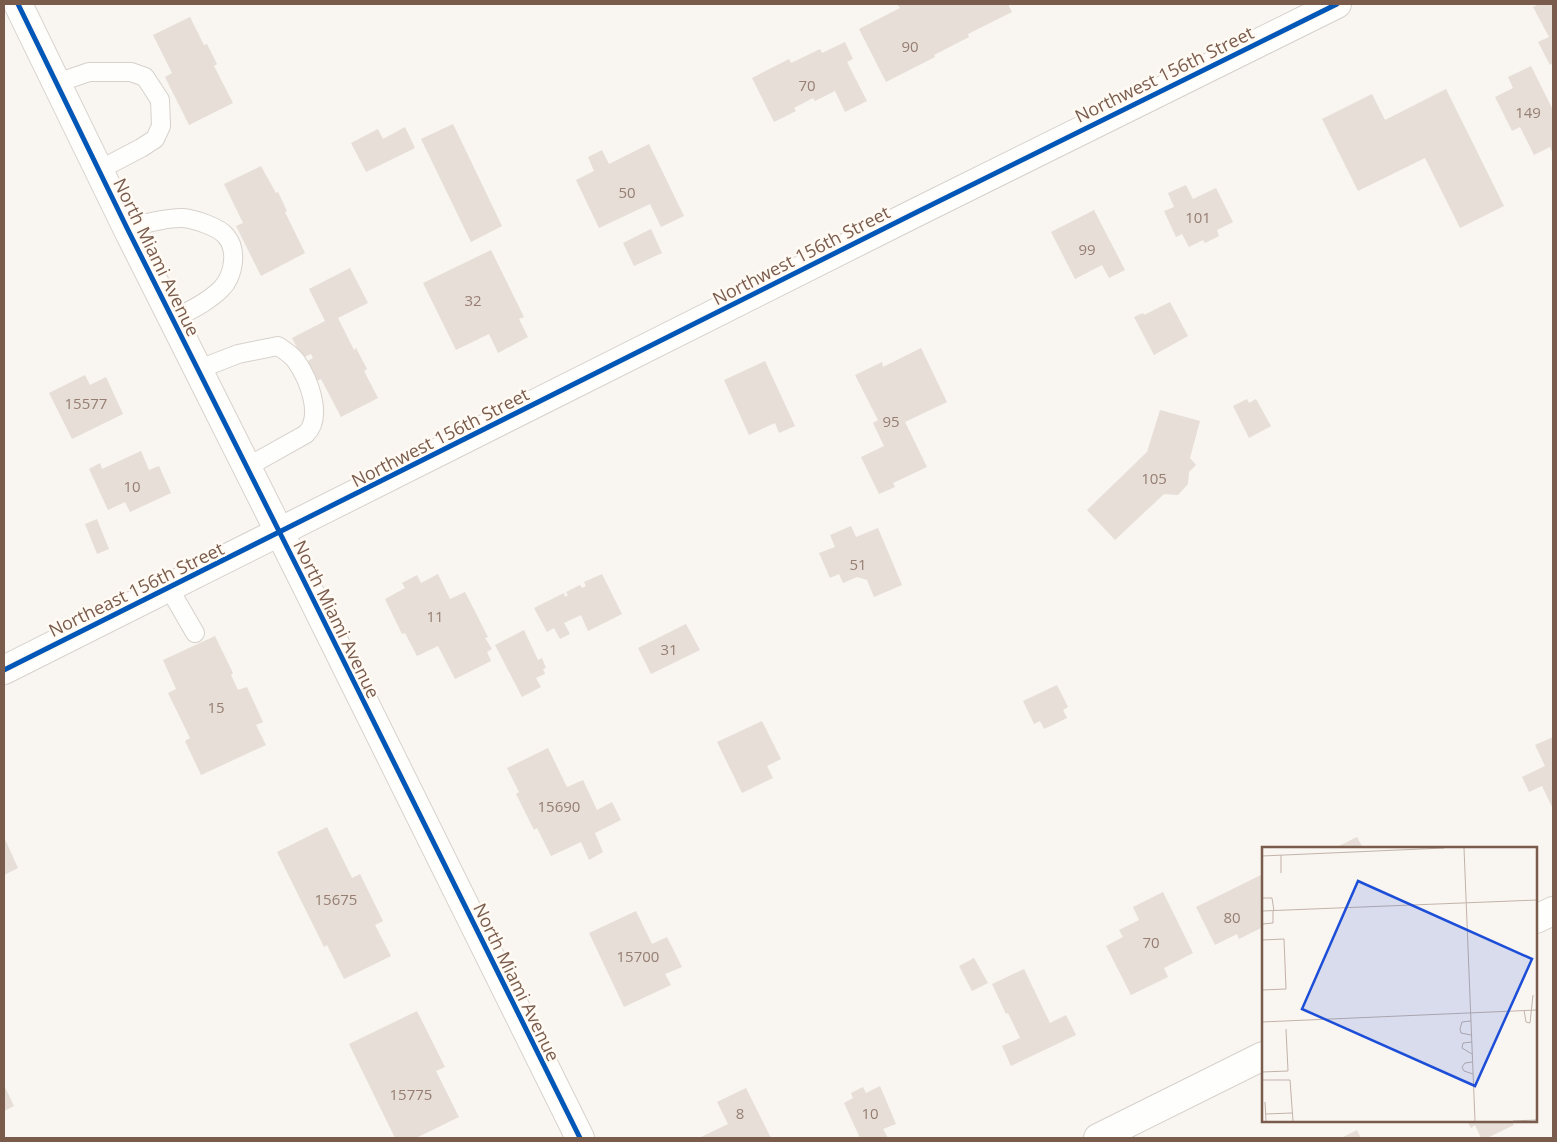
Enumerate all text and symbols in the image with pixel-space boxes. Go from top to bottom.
street label: Northwest 156th Street [1071,20,1257,128]
house number: 90 [901,36,919,56]
house number: 70 [798,75,816,95]
house number: 149 [1515,102,1541,122]
street label: North Miami Avenue [108,174,206,340]
house number: 50 [618,182,636,202]
street label: Northwest 156th Street [708,200,894,310]
house number: 101 [1185,207,1211,227]
house number: 99 [1078,239,1096,259]
house number: 32 [464,290,482,310]
street label: Northwest 156th Street [347,382,533,492]
house number: 15577 [65,393,107,413]
house number: 95 [882,411,900,431]
house number: 105 [1141,468,1167,488]
house number: 10 [123,476,141,496]
street label: Northeast 156th Street [44,536,228,642]
street label: North Miami Avenue [288,536,386,702]
house number: 51 [849,554,867,574]
house number: 11 [426,606,444,626]
house number: 31 [660,639,678,659]
house number: 15 [207,697,225,717]
house number: 15690 [538,796,580,816]
inset map [1262,847,1537,1122]
house number: 15675 [315,889,357,909]
street label: North Miami Avenue [468,899,566,1065]
house number: 80 [1223,907,1241,927]
house number: 70 [1142,932,1160,952]
house number: 15700 [617,946,659,966]
house number: 15775 [390,1084,432,1104]
house number: 8 [736,1103,744,1123]
house number: 10 [861,1103,879,1123]

